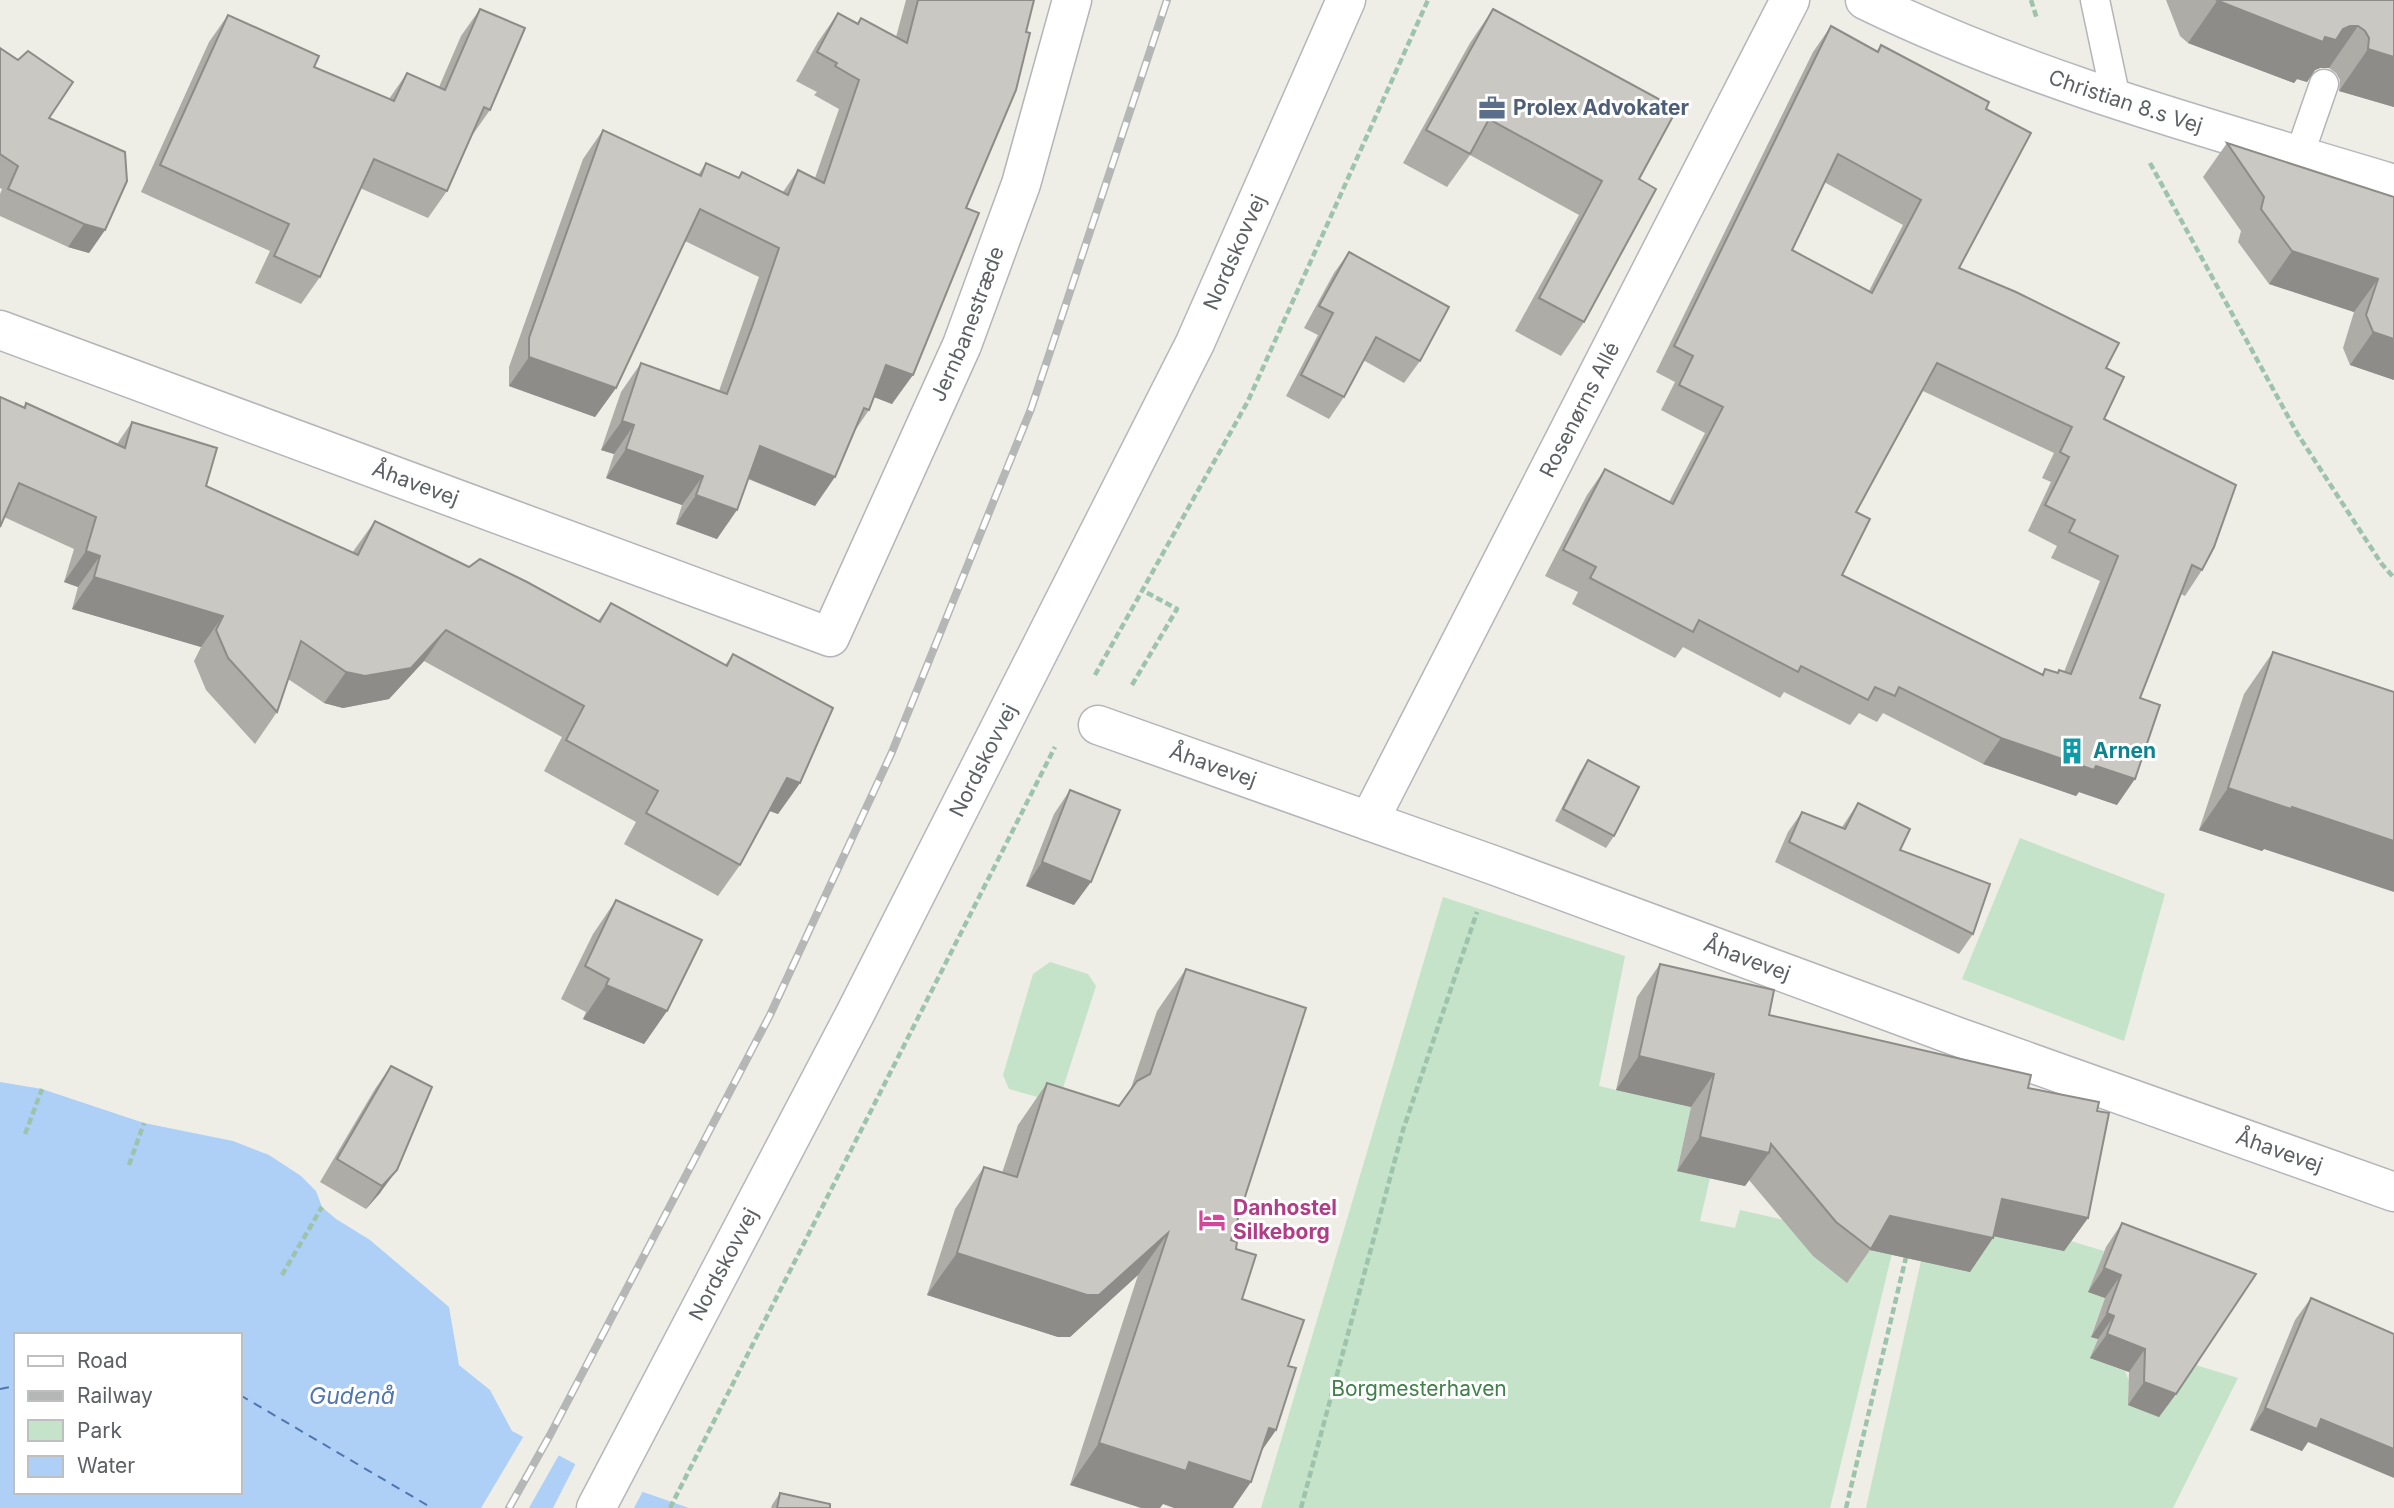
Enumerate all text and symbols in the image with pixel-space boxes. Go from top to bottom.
street label: Christian 8.s Vej [2045,64,2206,138]
office icon: Prolex Advokater [1477,93,1507,123]
place label: Prolex Advokater [1513,95,1690,120]
street label: Nordskovvej [1198,191,1271,314]
street label: Jernbanestræde [925,243,1009,405]
street label: Rosenørns Allé [1534,338,1624,482]
street label: Åhavevej [369,454,462,511]
street label: Nordskovvej [944,699,1022,821]
building icon: Arnen [2057,736,2087,766]
street label: Åhavevej [1166,737,1260,792]
place label: Arnen [2093,738,2156,763]
street label: Åhavevej [1701,929,1794,986]
street label: Åhavevej [2233,1122,2326,1178]
place label: Danhostel Silkeborg [1233,1195,1337,1244]
street label: Nordskovvej [683,1204,763,1325]
hotel icon: Danhostel Silkeborg [1197,1205,1227,1235]
legend [14,1333,242,1494]
text: Road [77,1348,128,1373]
park label: Borgmesterhaven [1331,1376,1507,1401]
water label: Gudenå [309,1382,395,1410]
text: Railway [77,1383,153,1408]
text: Park [77,1418,122,1443]
text: Water [77,1453,135,1478]

